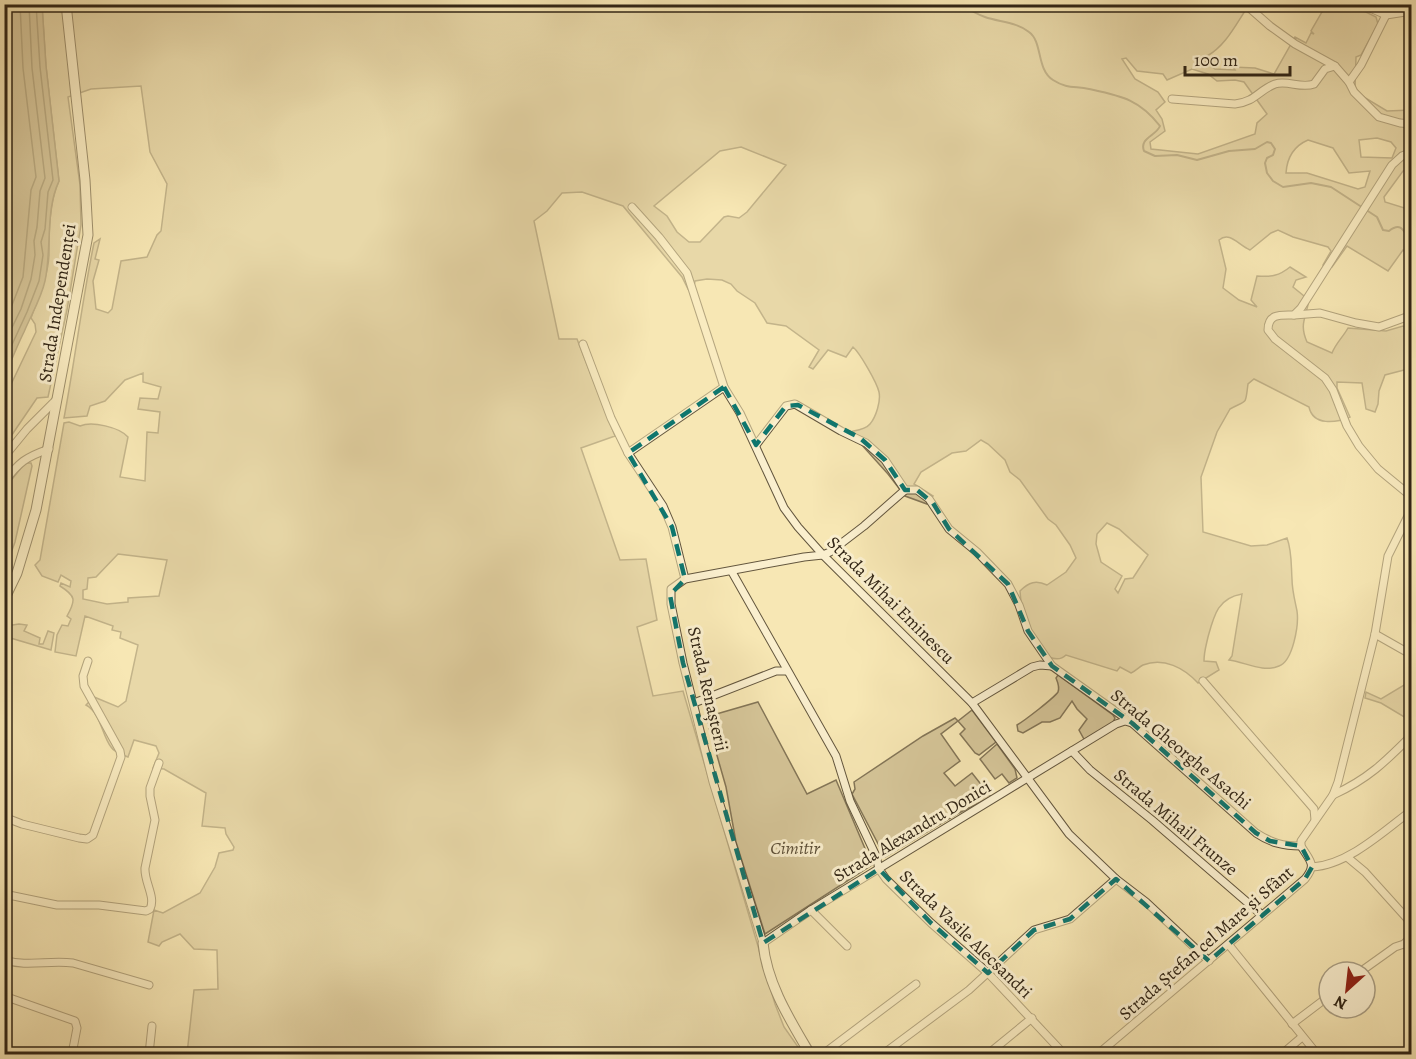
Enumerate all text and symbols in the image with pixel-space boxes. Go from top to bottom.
scale bar [1185,39,1290,77]
text: 100 m [1194,48,1238,72]
street label: Strada Independenței [33,222,81,384]
street label: Strada Mihai Eminescu [822,531,960,669]
street label: Strada Renașterii [682,624,734,754]
street label: Strada Gheorghe Asachi [1106,683,1256,815]
street label: Strada Mihail Frunze [1109,763,1243,881]
street label: Strada Alexandru Donici [829,774,995,888]
park label: Cimitir [770,836,820,860]
street label: Strada Ștefan cel Mare și Sfânt [1114,860,1298,1025]
street label: Strada Vasile Alecsandri [894,864,1038,1004]
north arrow [1317,960,1377,1020]
text: N [1330,990,1351,1015]

